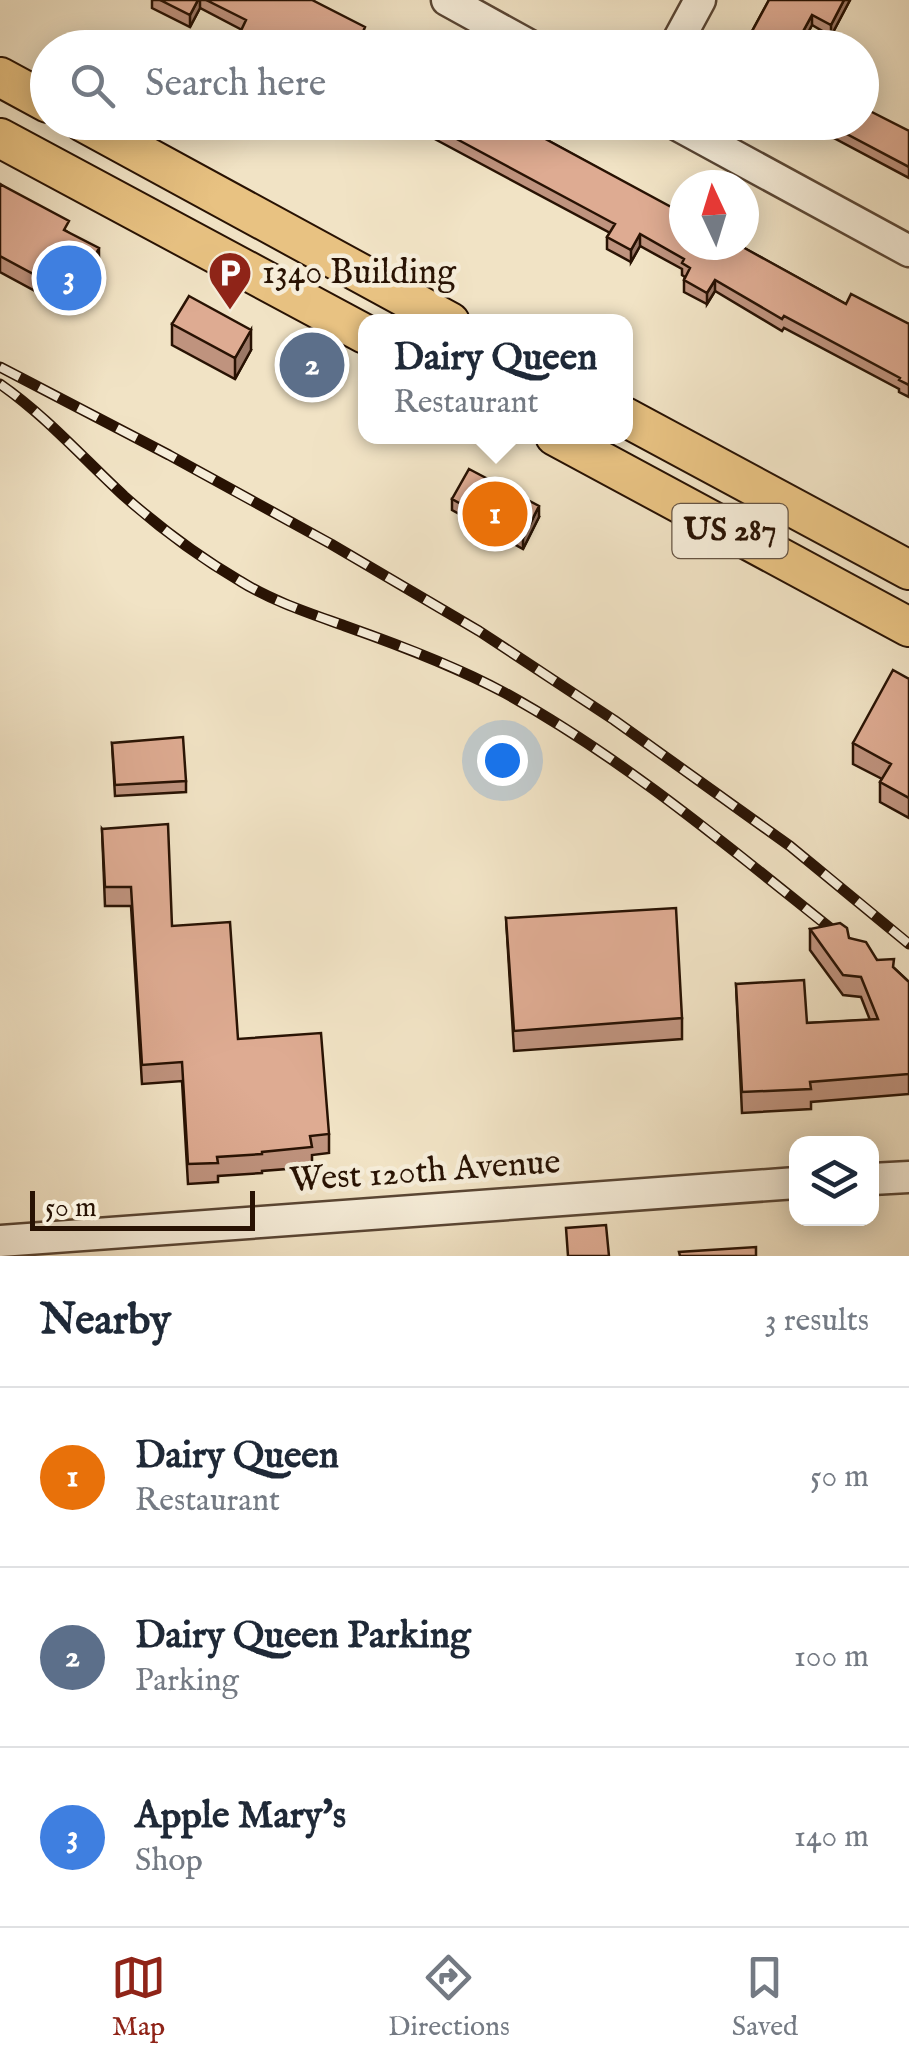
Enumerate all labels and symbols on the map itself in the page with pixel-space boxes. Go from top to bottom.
north arrow [669,170,759,260]
pin: 3 [36,240,102,316]
parking icon: 1340 Building [207,250,253,311]
place label: 1340 Building [262,251,457,296]
pin: 2 [280,328,344,402]
pin: 1 [462,476,528,552]
road number: US 287 [672,504,788,558]
your location [477,735,528,786]
street label: West 120th Avenue [288,1140,562,1204]
scale bar [30,1186,255,1230]

